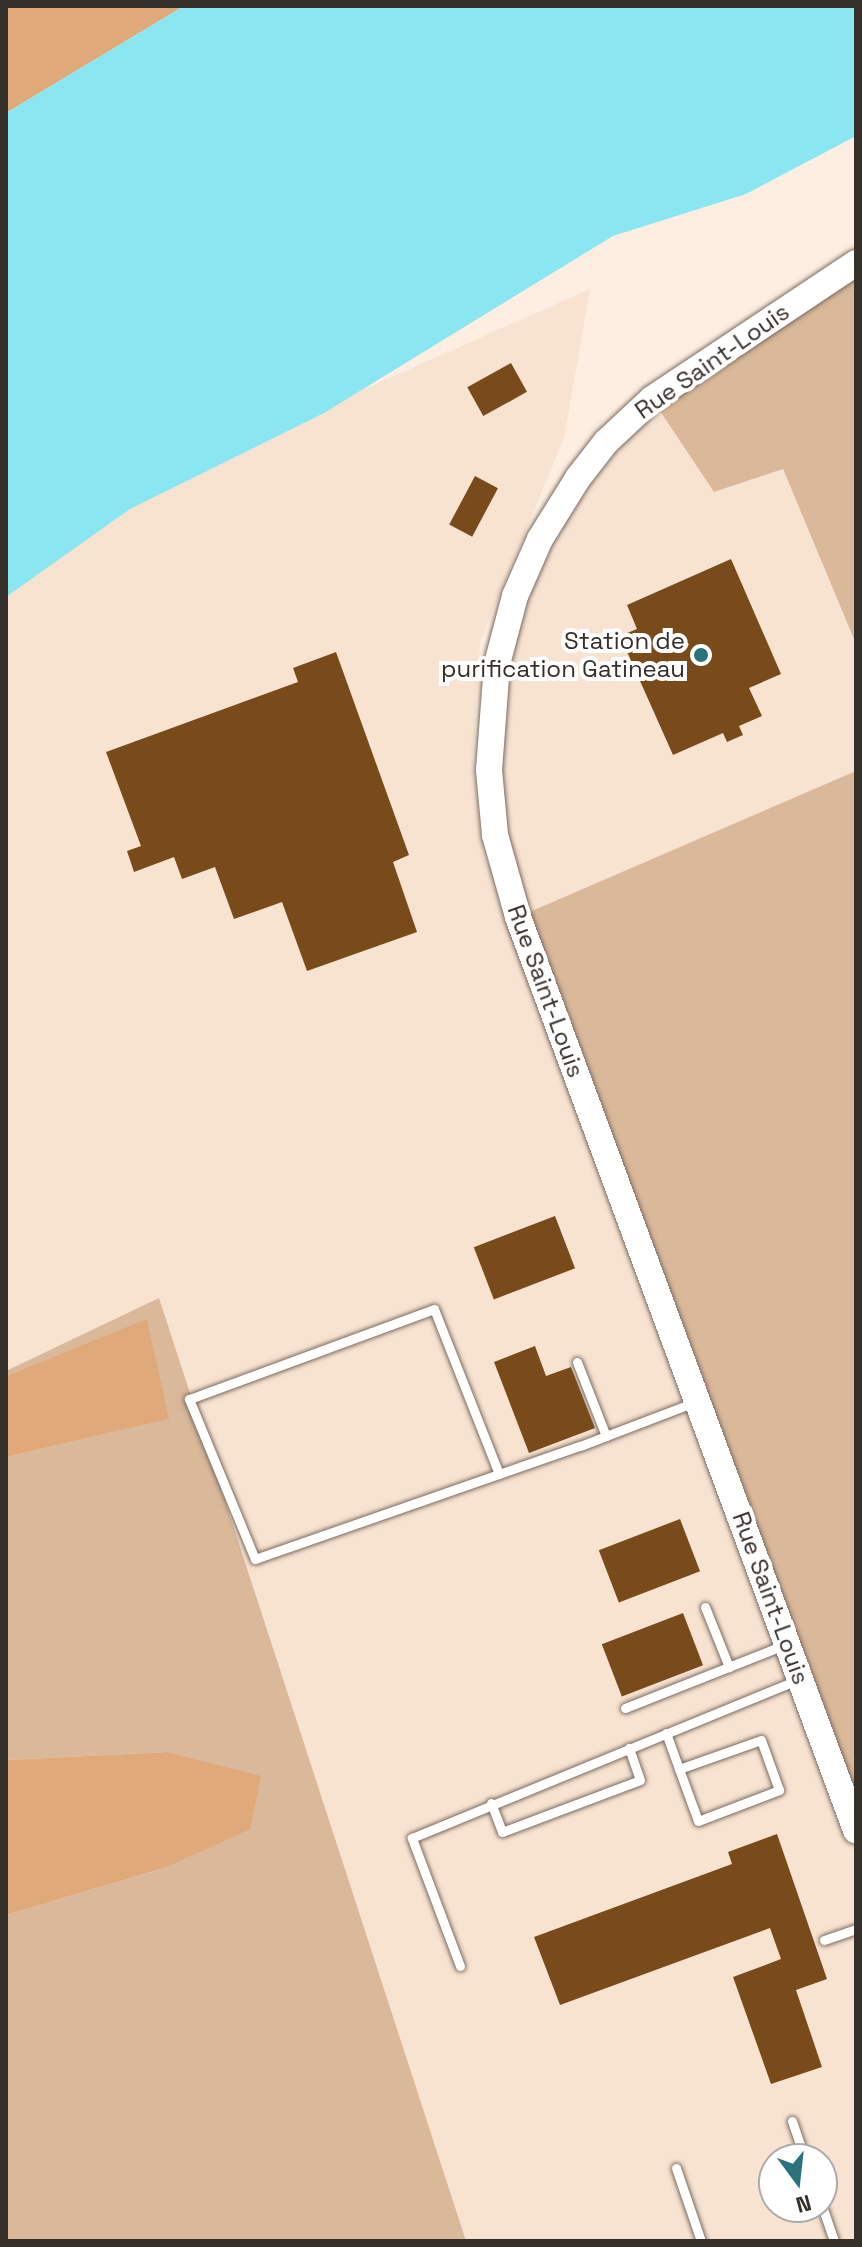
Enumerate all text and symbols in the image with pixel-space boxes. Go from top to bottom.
street label: Rue Saint-Louis [629,297,795,425]
place label: Station de purification Gatineau [441,627,685,683]
marker: Station de purification Gatineau [692,646,710,664]
street label: Rue Saint-Louis [501,901,591,1081]
street label: Rue Saint-Louis [726,1508,816,1688]
north arrow [758,2143,838,2223]
text: N [793,2189,814,2220]

